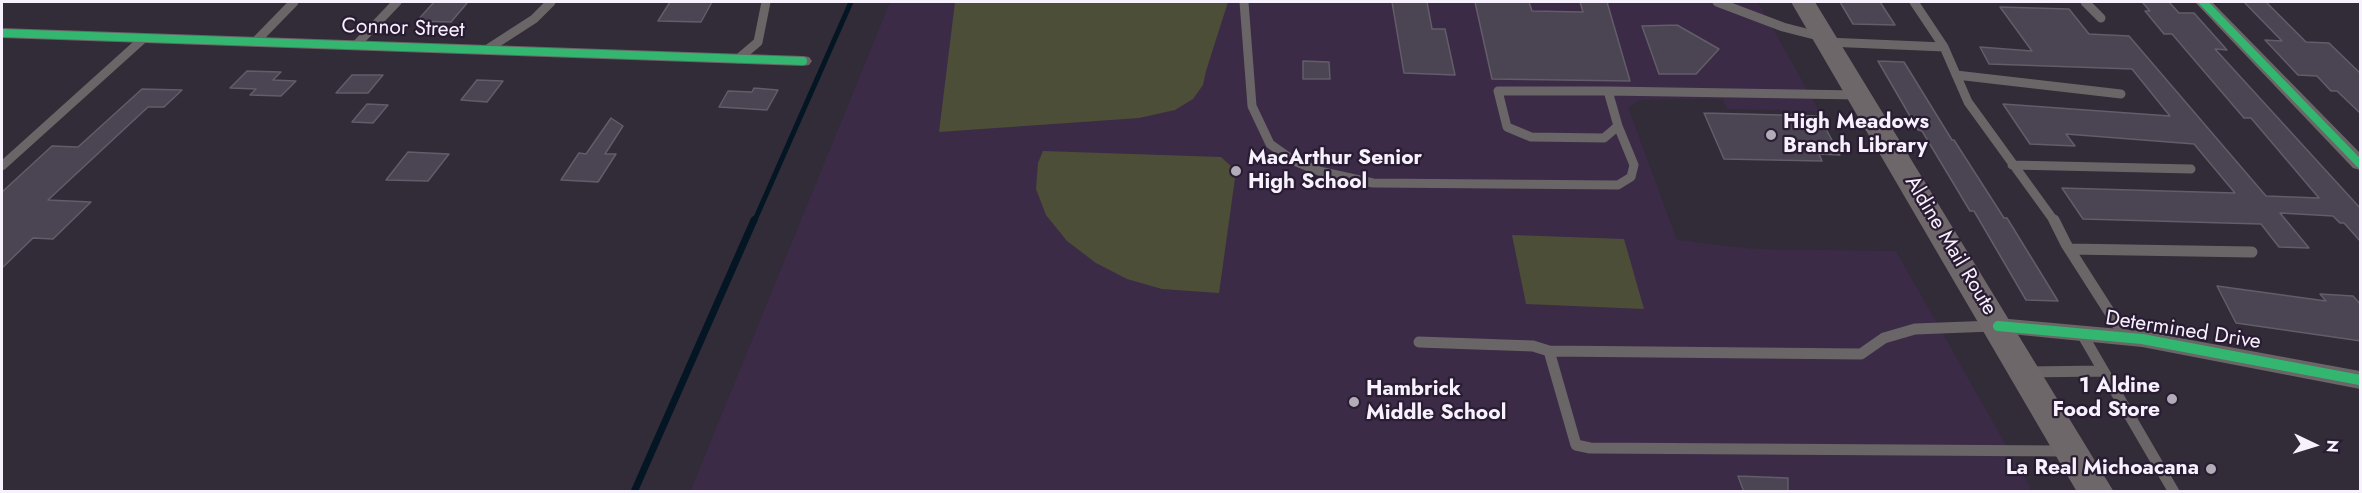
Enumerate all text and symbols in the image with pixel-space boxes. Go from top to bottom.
street label: Connor Street [341,14,465,44]
place label: High Meadows Branch Library [1783,110,1929,160]
marker: High Meadows Branch Library [1764,128,1778,142]
place label: MacArthur Senior High School [1248,146,1422,196]
marker: MacArthur Senior High School [1229,164,1243,178]
street label: Aldine Mail Route [1898,172,2002,320]
street label: Determined Drive [2104,306,2262,356]
place label: 1 Aldine Food Store [2052,374,2160,424]
place label: Hambrick Middle School [1366,377,1506,427]
marker: 1 Aldine Food Store [2165,392,2179,406]
marker: Hambrick Middle School [1347,395,1361,409]
north arrow [2284,415,2344,475]
text: N [2321,439,2344,453]
place label: La Real Michoacana [2006,456,2199,482]
marker: La Real Michoacana [2204,462,2218,476]

